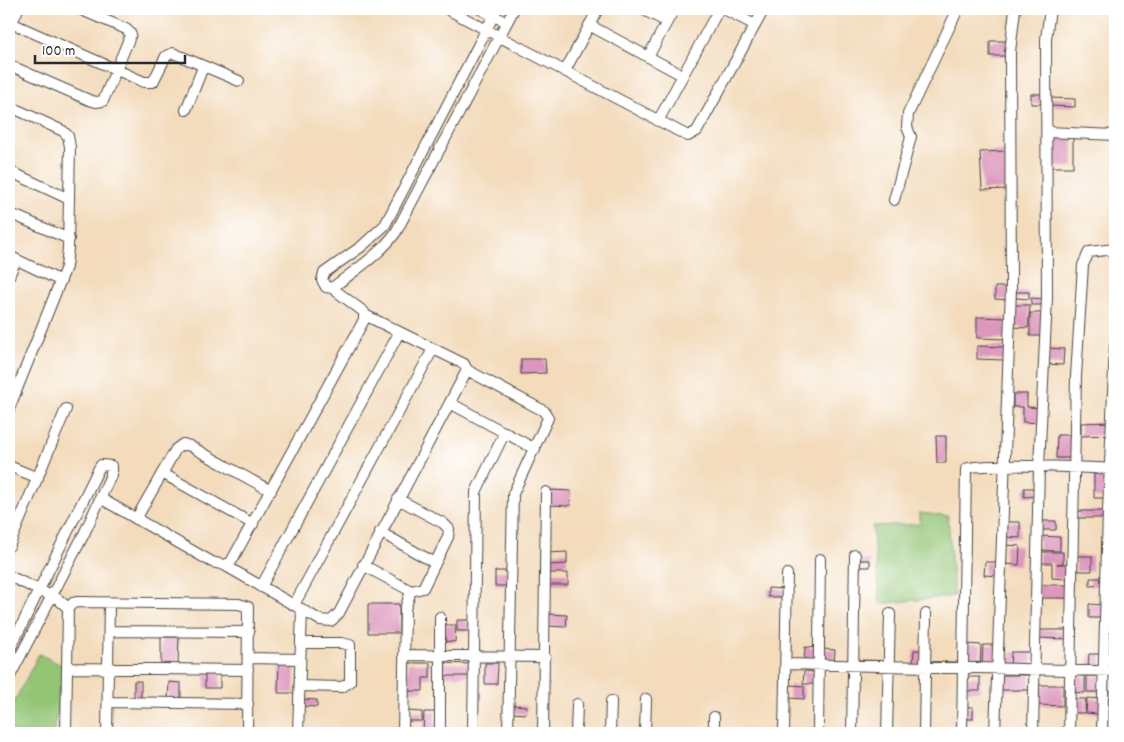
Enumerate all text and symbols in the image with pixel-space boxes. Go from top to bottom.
scale bar [35,32,185,64]
text: 100 m [42,41,75,63]

